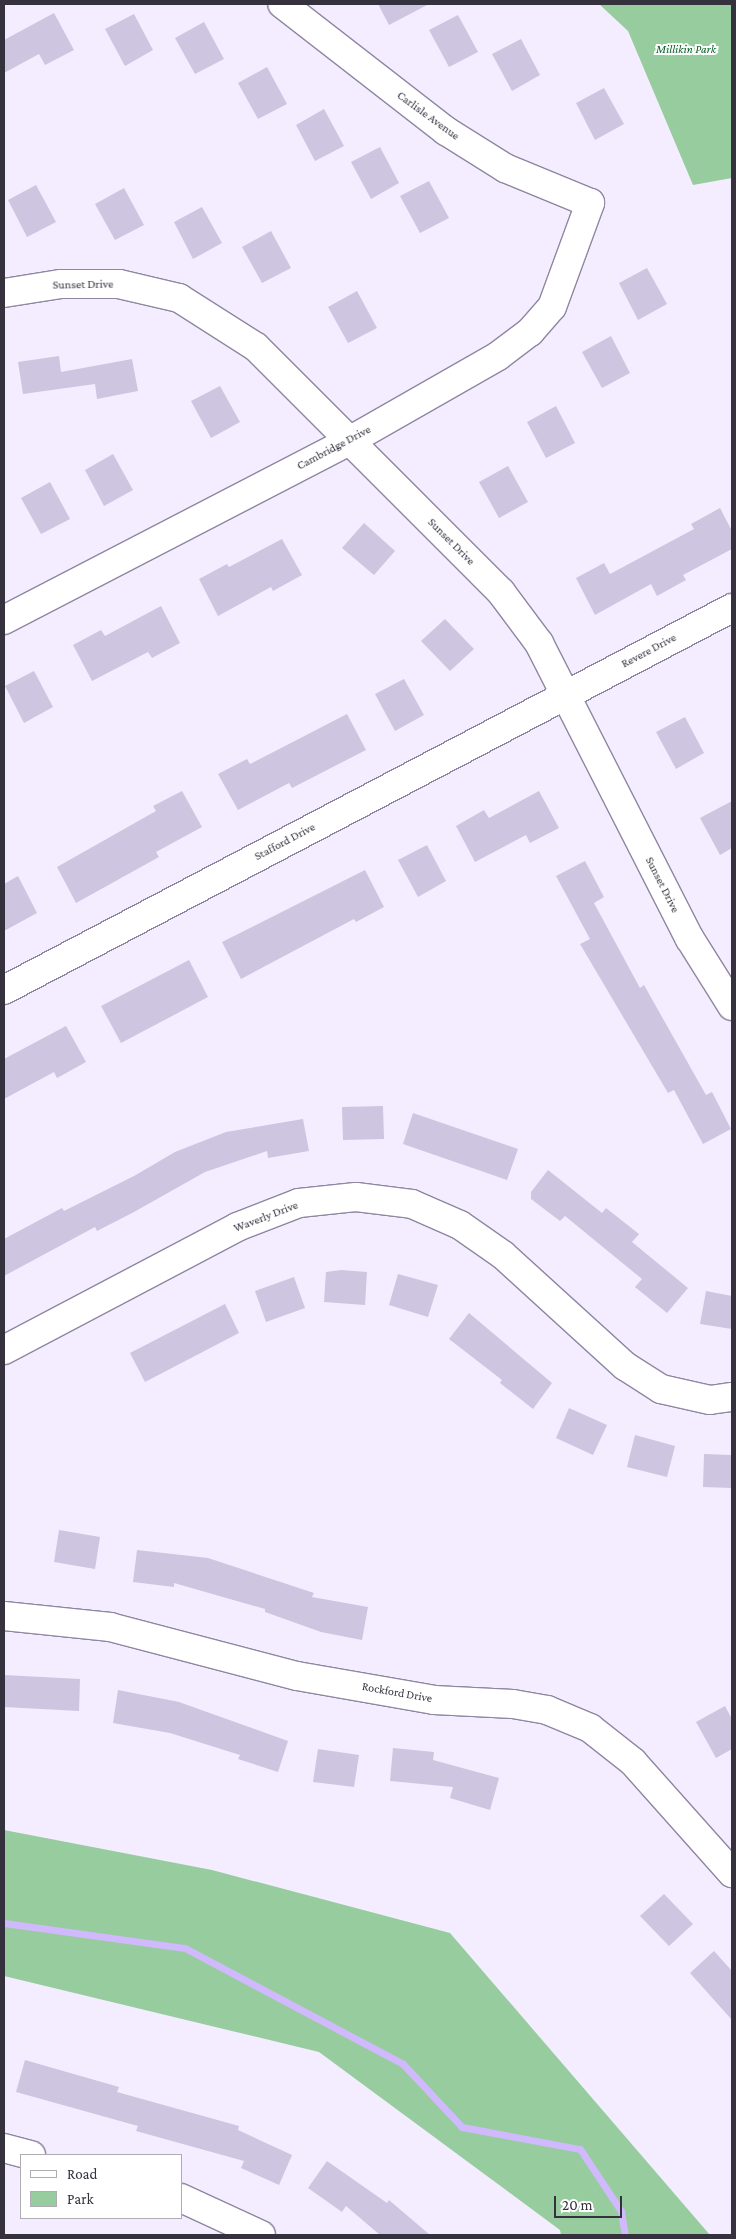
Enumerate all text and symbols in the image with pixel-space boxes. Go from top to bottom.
park label: Millikin Park [656,43,716,57]
street label: Carlisle Avenue [394,88,462,144]
street label: Sunset Drive [53,277,113,293]
street label: Cambridge Drive [295,423,373,473]
street label: Sunset Drive [424,515,478,569]
street label: Revere Drive [619,631,679,671]
street label: Stafford Drive [252,820,318,864]
street label: Sunset Drive [642,855,682,915]
street label: Waverly Drive [232,1198,300,1236]
street label: Rockford Drive [361,1680,433,1706]
legend [20,2154,182,2219]
text: Road [67,2166,97,2182]
scale bar [556,2186,624,2218]
text: Park [67,2191,94,2207]
text: 20 m [562,2197,593,2213]

